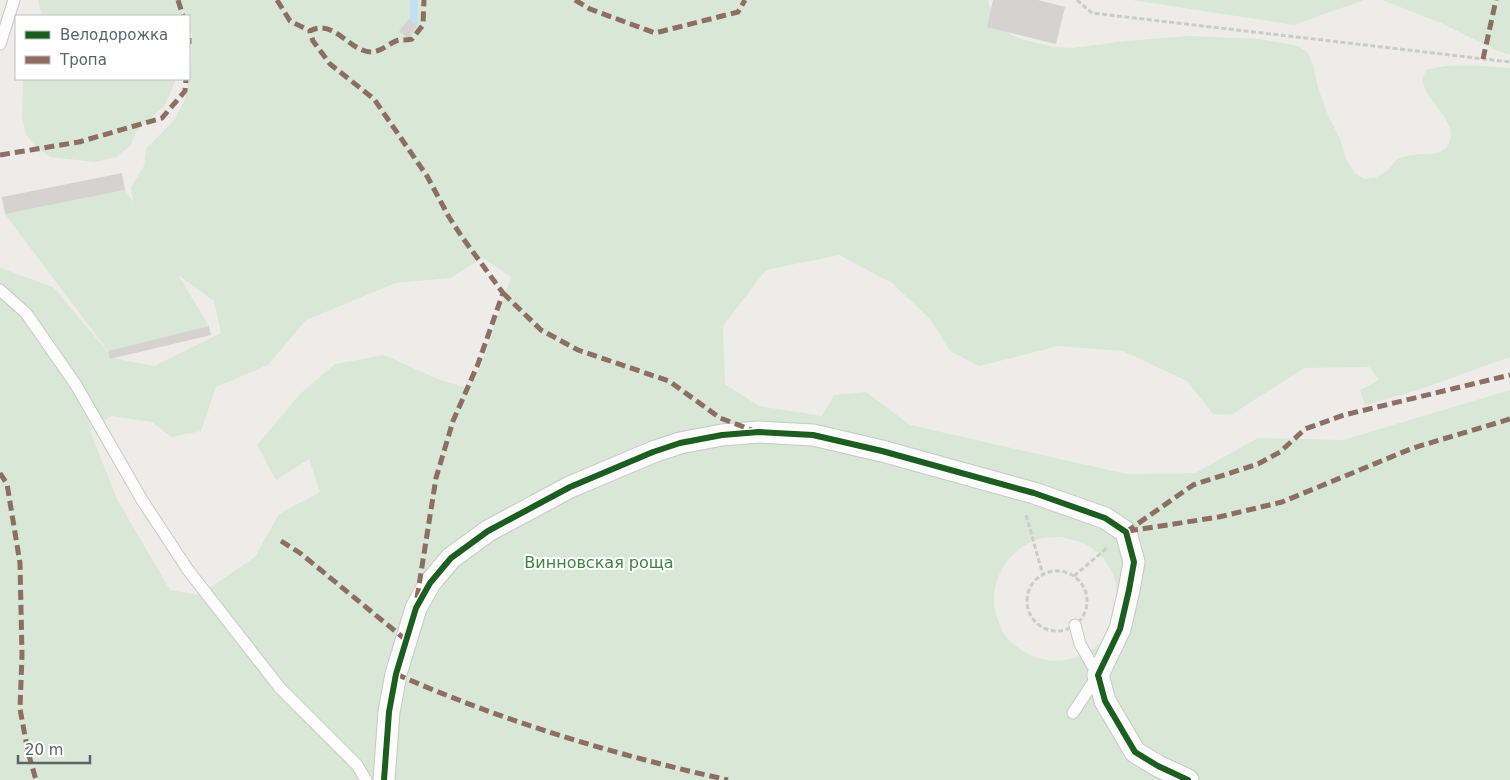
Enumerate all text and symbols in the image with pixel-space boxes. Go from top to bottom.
legend [15,15,190,80]
text: Велодорожка [60,26,168,44]
text: Тропа [59,51,107,69]
park label: Винновская роща [524,553,674,572]
scale bar [18,732,90,764]
text: 20 m [25,741,63,759]

